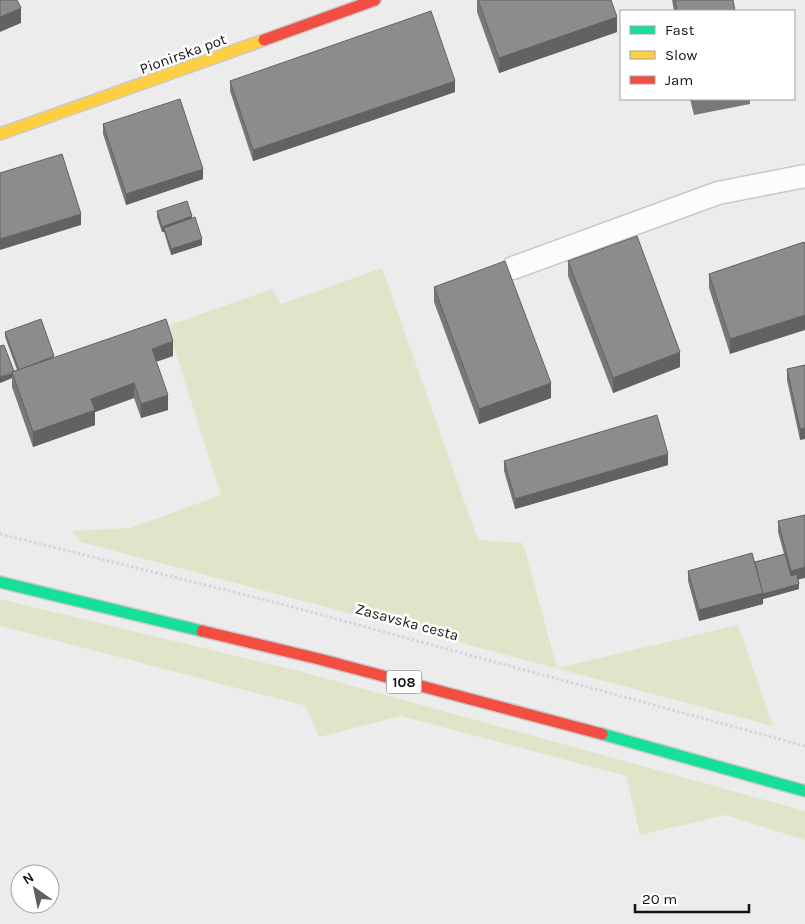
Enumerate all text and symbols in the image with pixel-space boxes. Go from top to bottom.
legend [620,10,795,100]
text: Fast [665,21,695,39]
street label: Pionirska pot [137,30,229,78]
text: Slow [665,46,697,64]
text: Jam [665,71,693,89]
street label: Zasavska cesta [353,600,461,644]
road number: 108 [386,670,422,694]
north arrow [10,864,60,914]
text: N [19,869,37,888]
scale bar [635,882,749,914]
text: 20 m [642,890,677,908]

